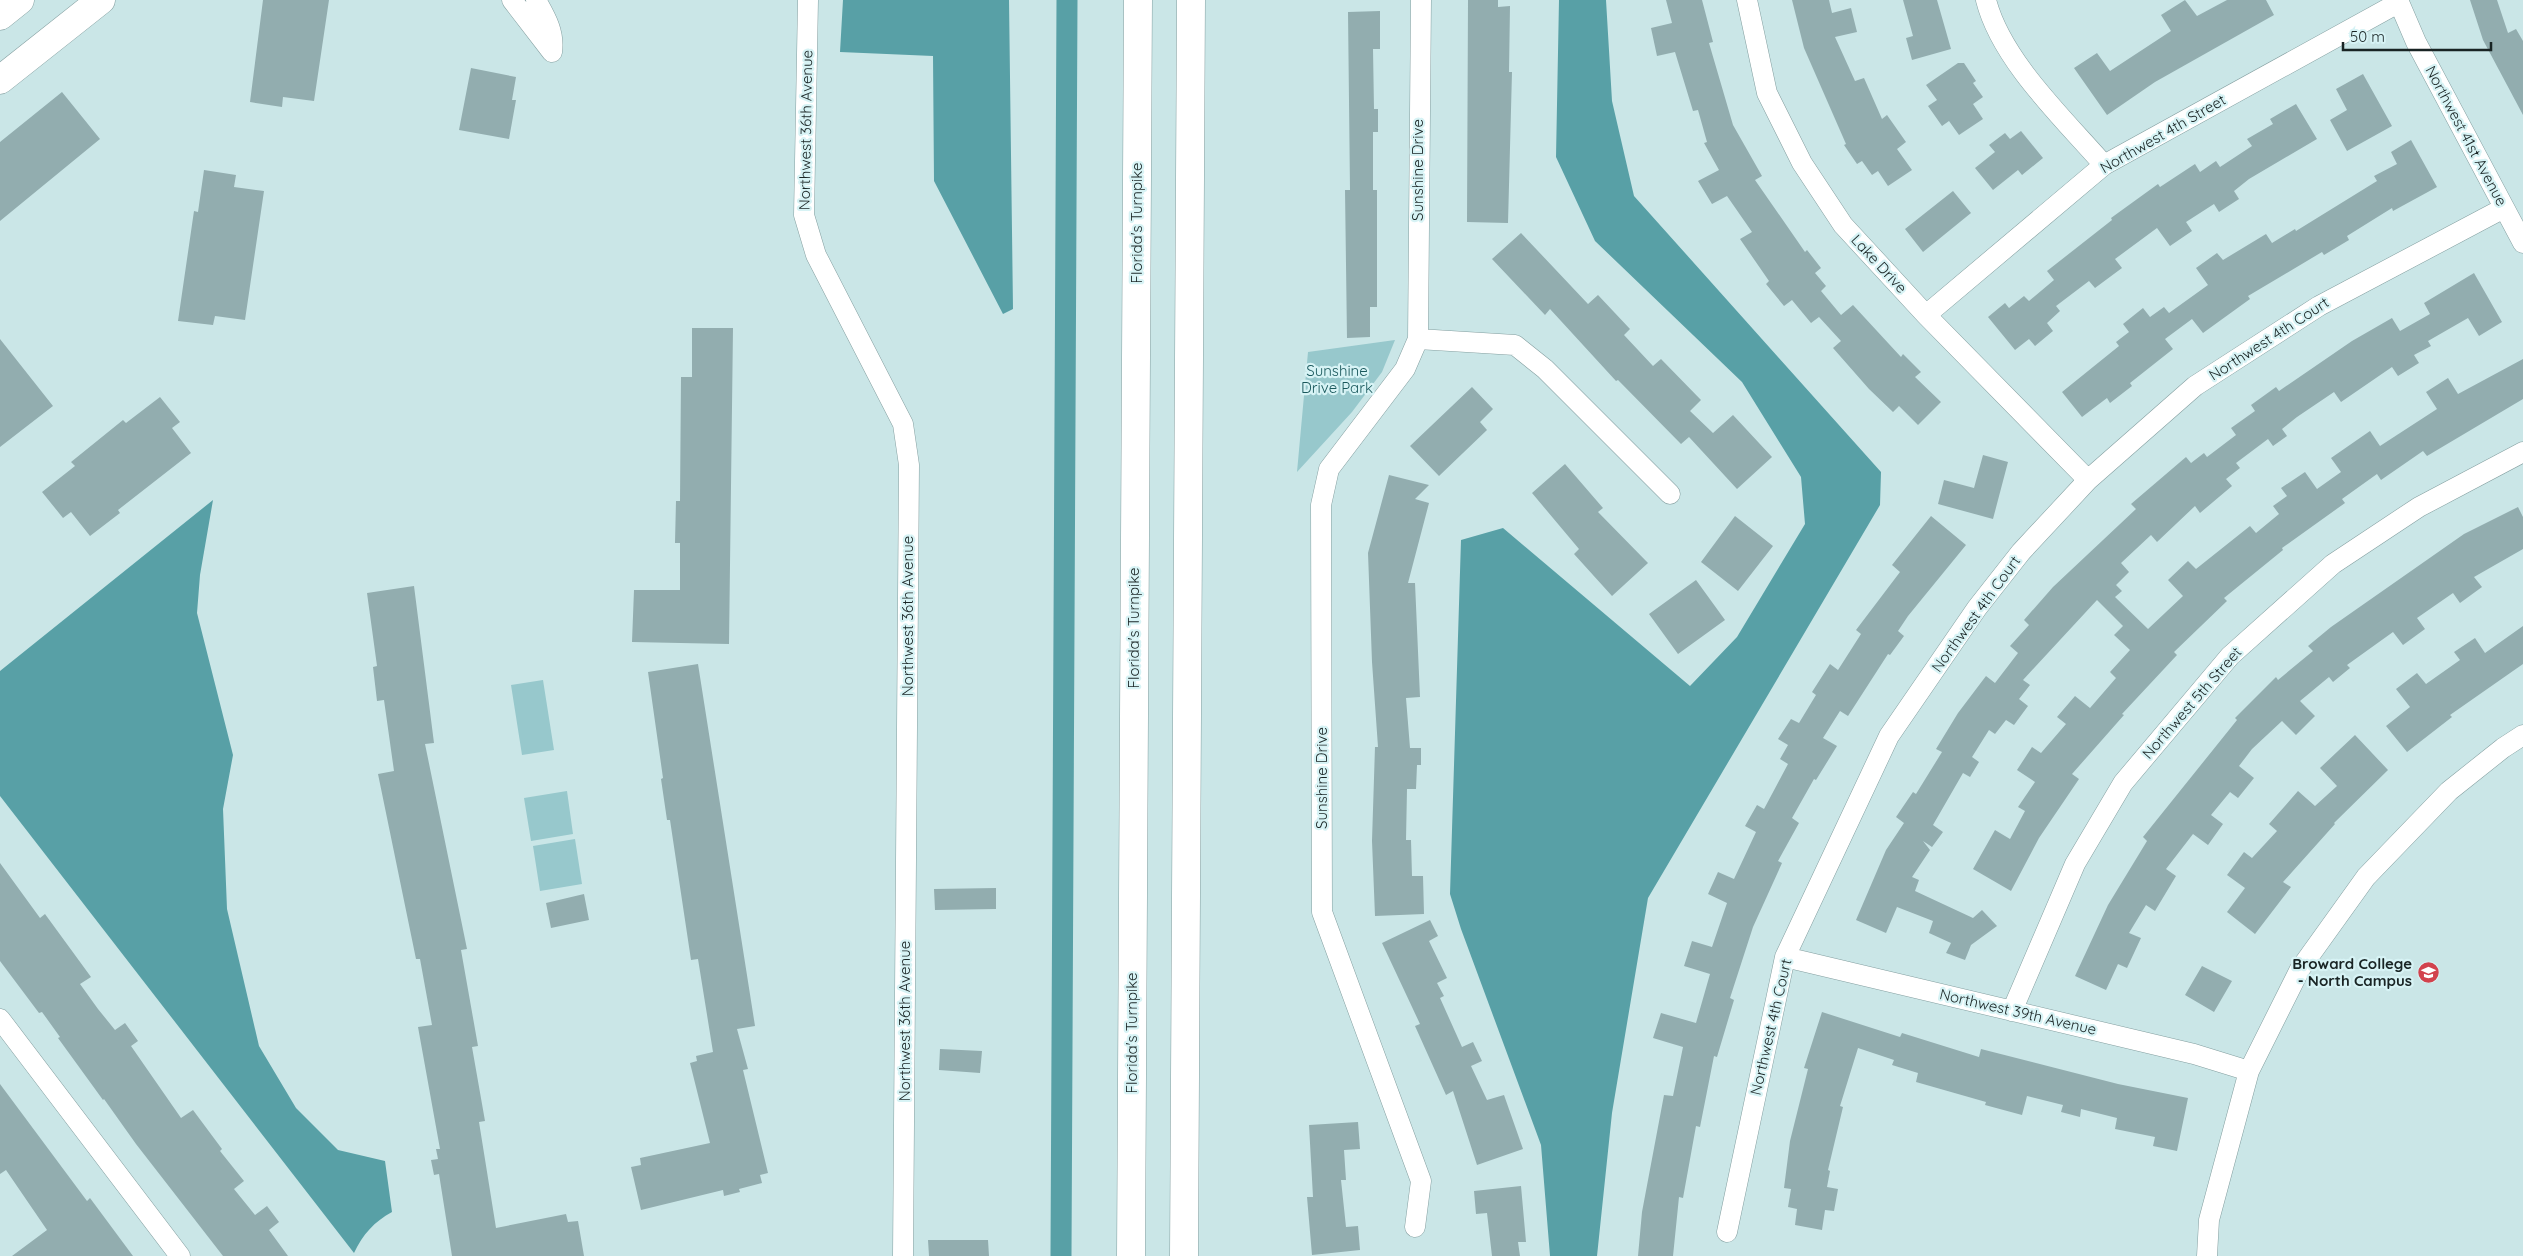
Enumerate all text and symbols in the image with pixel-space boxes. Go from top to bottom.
scale bar [2343,20,2490,52]
text: 50 m [2350,27,2385,46]
street label: Northwest 36th Avenue [795,50,816,210]
street label: Northwest 41st Avenue [2421,62,2511,209]
street label: Northwest 4th Street [2097,90,2229,177]
street label: Sunshine Drive [1408,119,1427,221]
street label: Florida's Turnpike [1127,163,1146,283]
street label: Lake Drive [1847,230,1911,297]
street label: Northwest 4th Court [2205,293,2332,384]
park label: Sunshine Drive Park [1301,361,1373,397]
street label: Northwest 36th Avenue [898,536,917,696]
street label: Northwest 4th Court [1927,552,2024,676]
street label: Florida's Turnpike [1124,568,1143,688]
street label: Northwest 5th Street [2138,643,2245,763]
street label: Sunshine Drive [1312,727,1331,829]
street label: Northwest 36th Avenue [895,941,914,1101]
place label: Broward College - North Campus [2292,954,2412,990]
street label: Northwest 4th Court [1746,957,1795,1097]
school or university icon: Broward College - North Campus [2416,961,2440,985]
street label: Florida's Turnpike [1122,973,1141,1093]
street label: Northwest 39th Avenue [1938,984,2098,1039]

